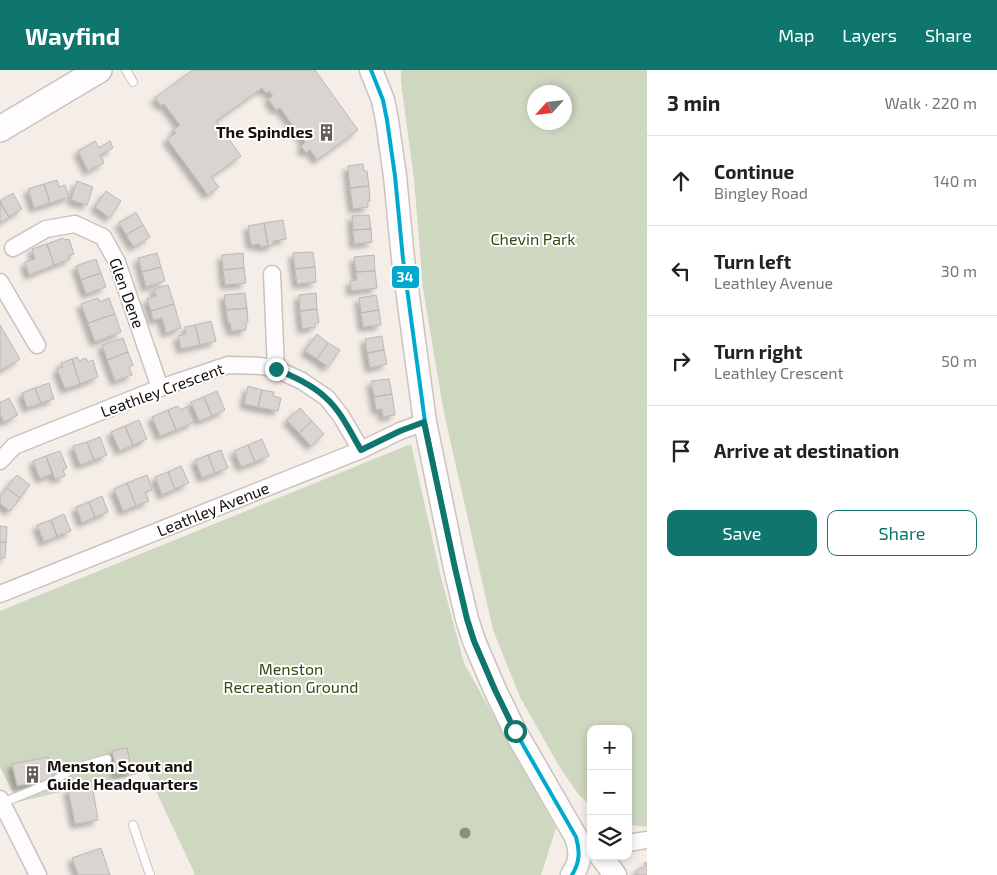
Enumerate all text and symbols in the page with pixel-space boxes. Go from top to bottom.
text: Wayfind [25,21,120,50]
text: Map [778,24,814,46]
text: Layers [842,24,897,46]
text: Share [925,24,972,46]
north arrow [527,85,572,130]
text: 3 min [667,90,720,115]
text: Walk · 220 m [884,93,977,112]
place label: The Spindles [216,122,313,141]
building icon: The Spindles [317,122,337,142]
text: Continue [714,160,794,183]
icon: ahead [667,167,695,195]
text: 140 m [934,171,977,190]
text: Bingley Road [714,183,808,202]
park label: Chevin Park [491,229,576,248]
text: Turn left [714,250,791,273]
street label: Glen Dene [106,255,149,331]
icon: left [667,257,695,285]
text: 30 m [941,261,977,280]
line badge: 34 [391,265,420,289]
text: 34 [397,268,414,285]
text: Leathley Avenue [714,273,833,292]
text: Turn right [714,340,802,363]
icon: right [667,347,695,375]
text: 50 m [941,351,977,370]
street label: Leathley Crescent [98,358,226,421]
route end [265,358,288,381]
text: Leathley Crescent [714,363,844,382]
icon: arrive [667,437,695,465]
text: Arrive at destination [714,439,899,462]
street label: Leathley Avenue [154,477,272,540]
button: Save [667,510,817,556]
button: Share [827,510,977,556]
park label: Menston Recreation Ground [224,659,358,696]
route start [504,720,527,743]
map controls [587,725,632,860]
button: + [587,725,632,770]
place label: Menston Scout and Guide Headquarters [47,756,198,793]
building icon: Menston Scout and Guide Headquarters [23,765,43,785]
button: − [587,770,632,815]
button: layers [587,815,632,860]

